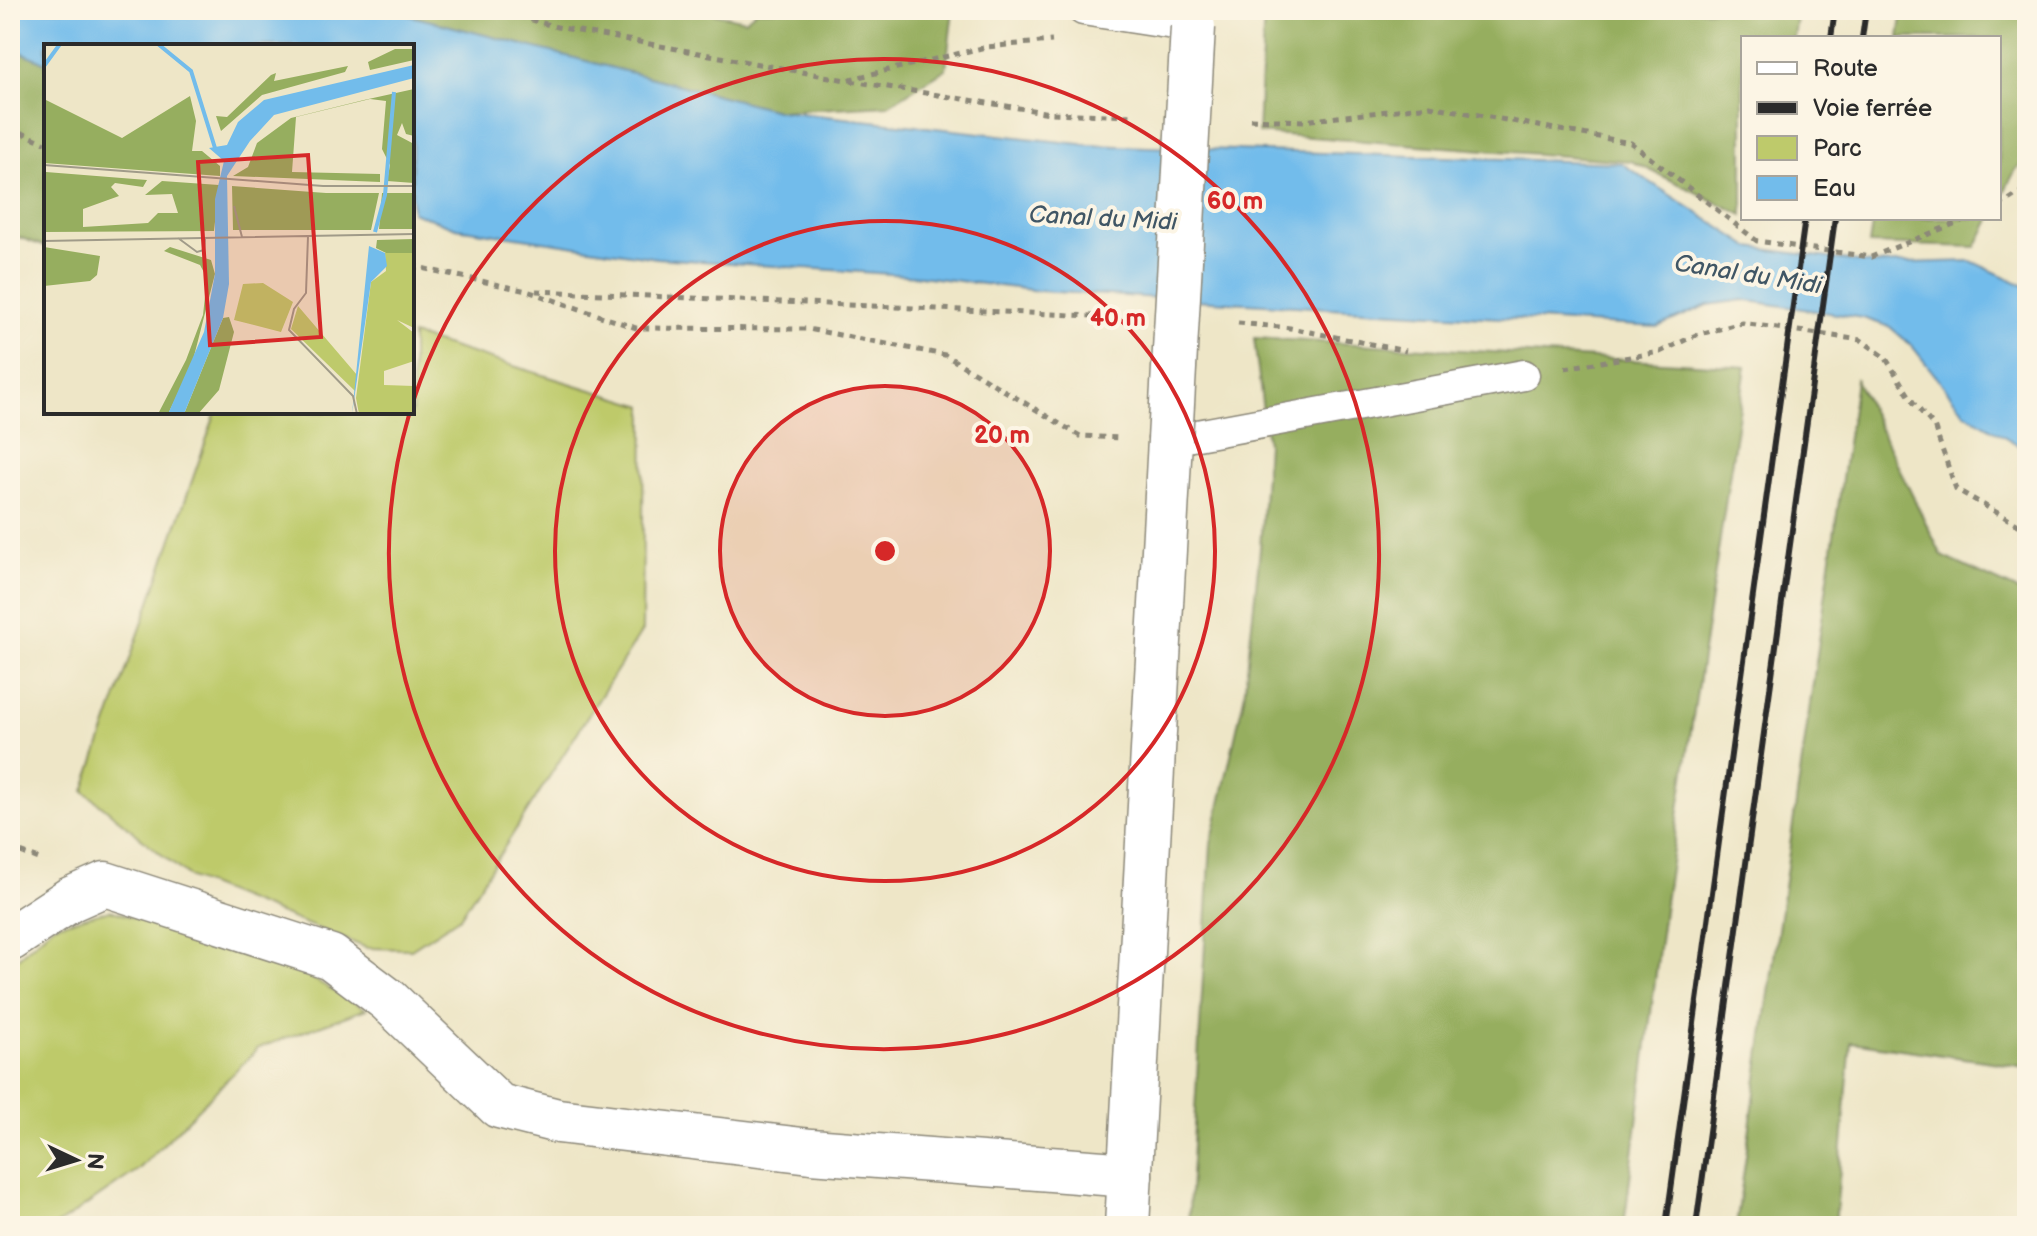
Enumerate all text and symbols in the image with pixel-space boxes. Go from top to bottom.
legend [1741,36,2001,220]
inset map [44,44,414,414]
text: Route [1813,54,1878,83]
text: Voie ferrée [1813,94,1932,123]
text: Parc [1813,134,1862,163]
text: Eau [1813,174,1856,203]
text: 60 m [1207,187,1263,216]
water label: Canal du Midi [1028,200,1179,237]
water label: Canal du Midi [1672,249,1825,301]
text: 40 m [1090,304,1146,333]
text: 20 m [974,421,1030,450]
centre of rings [871,537,899,565]
north arrow [36,1120,116,1200]
text: N [80,1152,108,1170]

